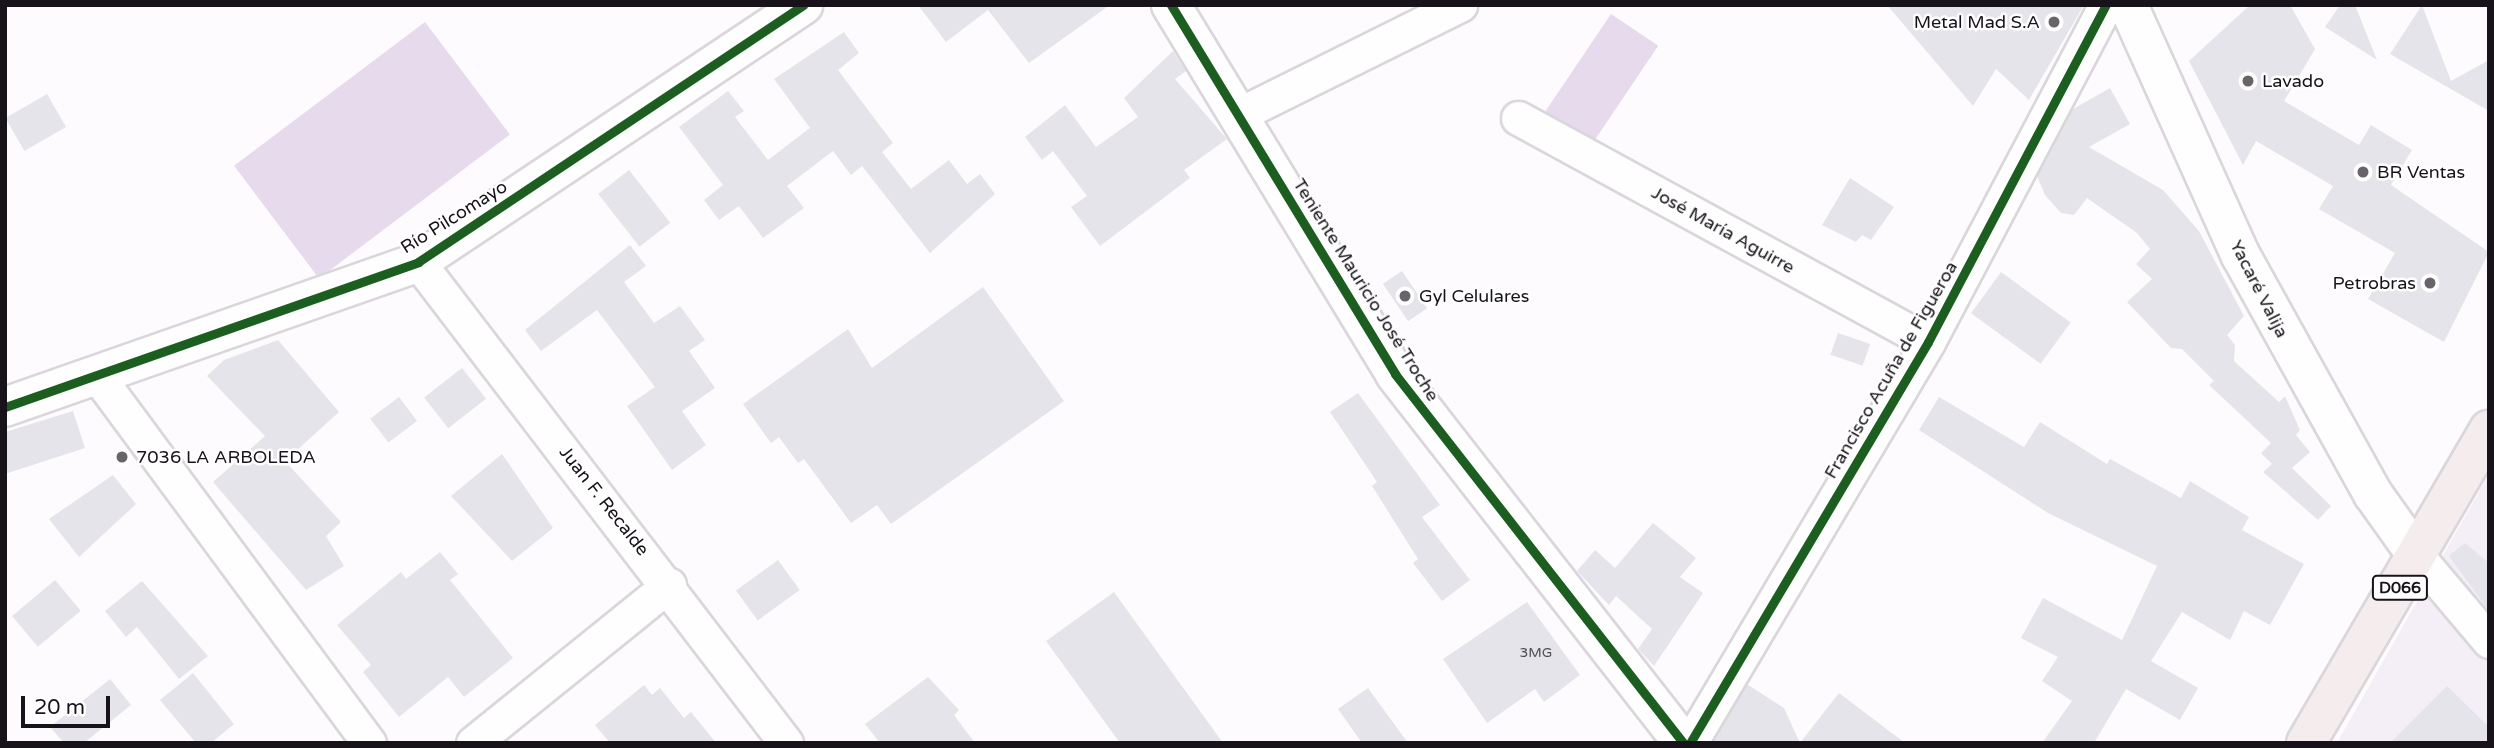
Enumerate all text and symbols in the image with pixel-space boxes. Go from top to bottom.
place label: Metal Mad S.A [1914,11,2040,33]
marker: Metal Mad S.A [2046,14,2062,30]
place label: Lavado [2262,70,2324,92]
marker: Lavado [2240,73,2256,89]
place label: BR Ventas [2377,161,2465,183]
marker: BR Ventas [2355,164,2371,180]
street label: Teniente Mauricio José Troche [1288,175,1444,405]
street label: Río Pilcomayo [397,176,511,258]
street label: José María Aguirre [1648,182,1798,278]
street label: Yacaré Valija [2225,237,2293,341]
street label: Francisco Acuña de Figueroa [1820,257,1962,483]
place label: Petrobras [2333,272,2416,294]
marker: Petrobras [2422,275,2438,291]
place label: Gyl Celulares [1419,285,1529,307]
marker: Gyl Celulares [1397,288,1413,304]
street label: Juan F. Recalde [555,442,653,560]
place label: 7036 LA ARBOLEDA [136,446,316,468]
marker: 7036 LA ARBOLEDA [114,449,130,465]
road number: D066 [2370,576,2430,600]
house number: 3MG [1520,645,1552,661]
scale bar [24,682,114,726]
text: 20 m [34,695,85,720]

